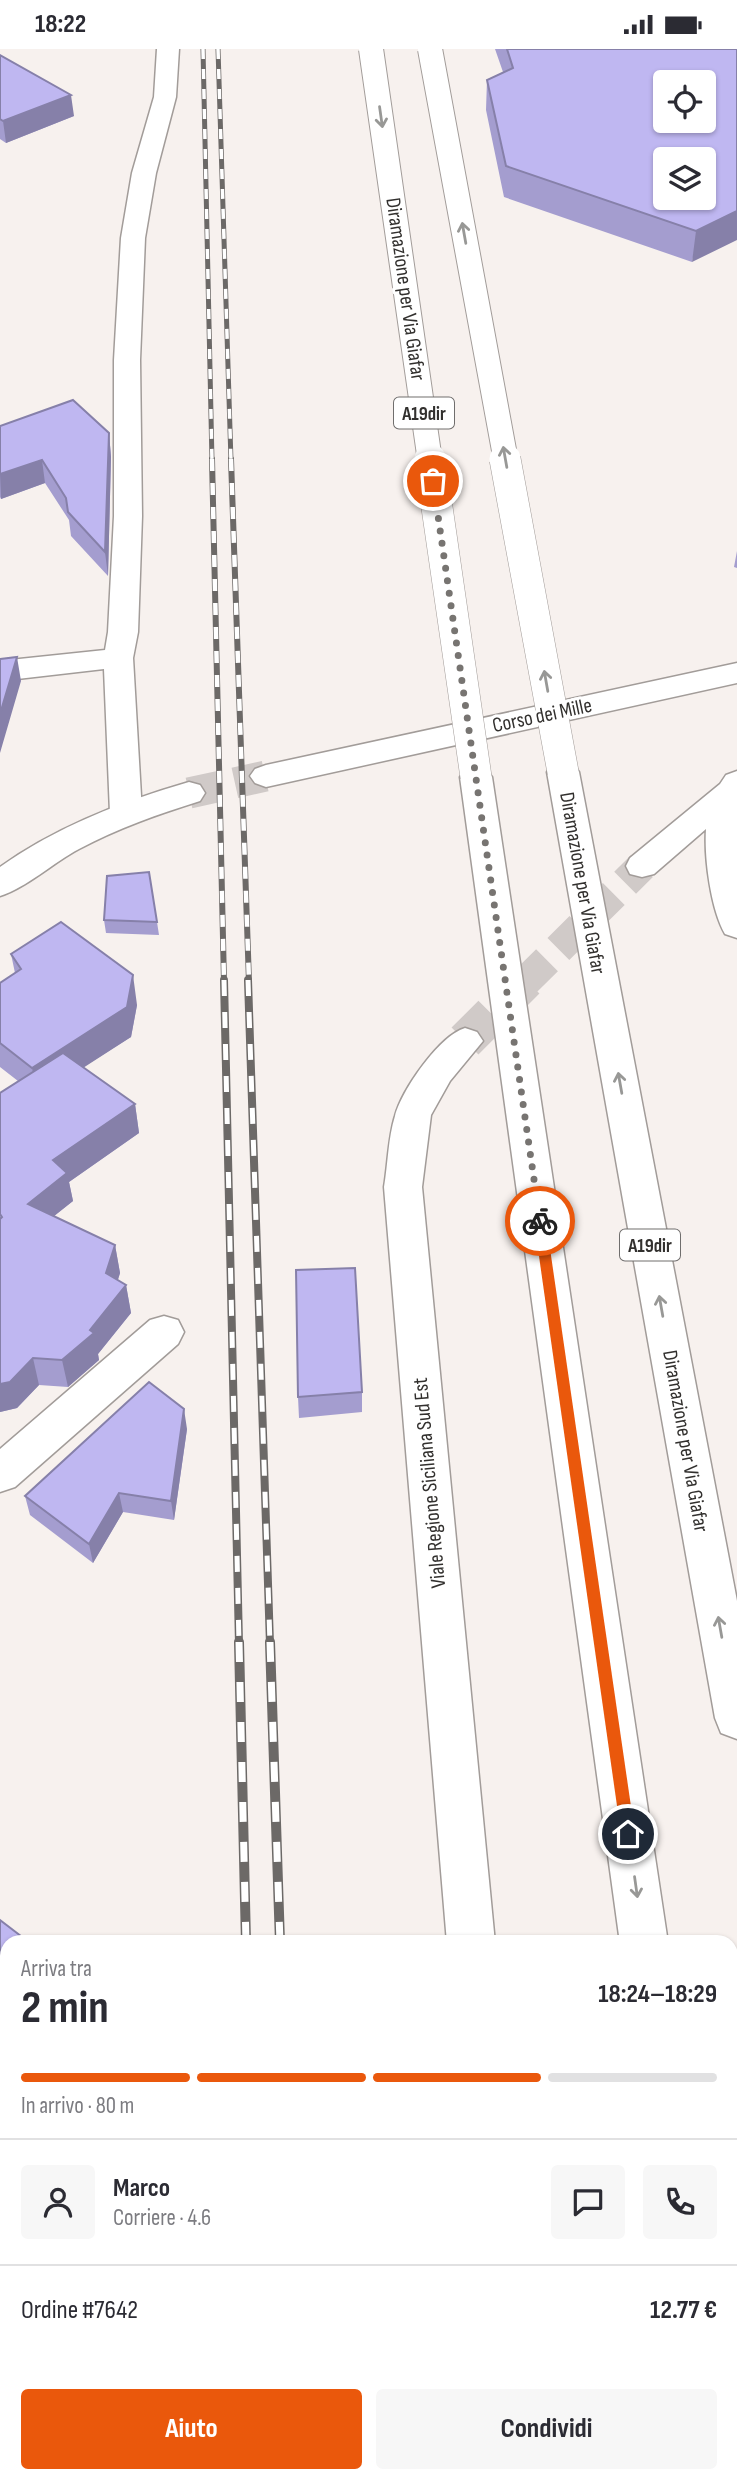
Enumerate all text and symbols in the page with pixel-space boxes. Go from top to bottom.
text: 18:22 [35,9,86,40]
map controls [653,70,716,210]
button: locate [653,70,716,133]
one-way arrow [375,105,388,127]
button: layers [653,147,716,210]
street label: Diramazione per Via Giafar [380,196,431,382]
one-way arrow [457,222,470,245]
road number: A19dir [394,397,454,429]
one-way arrow [498,446,511,469]
pin [403,451,463,511]
icon: bag [414,462,452,500]
one-way arrow [539,670,552,693]
street label: Corso dei Mille [490,693,594,738]
street label: Diramazione per Via Giafar [554,790,611,976]
one-way arrow [613,1072,626,1095]
courier [505,1186,575,1256]
icon: bike [521,1202,559,1240]
road number: A19dir [620,1229,680,1261]
one-way arrow [654,1295,668,1318]
street label: Diramazione per Via Giafar [657,1348,714,1534]
street label: Viale Regione Siciliana Sud Est [408,1377,451,1589]
one-way arrow [713,1616,726,1639]
pin [598,1804,658,1864]
icon: home [609,1815,647,1853]
one-way arrow [630,1876,643,1898]
text: Arriva tra [21,1955,92,1983]
text: 18:24–18:29 [598,1979,717,2010]
text: 2 min [21,1981,109,2036]
text: In arrivo · 80 m [21,2092,134,2120]
button: person [21,2165,95,2239]
button: chat [551,2165,625,2239]
button: phone [643,2165,717,2239]
text: Marco [113,2173,170,2204]
text: Corriere · 4.6 [113,2204,211,2232]
text: Ordine #7642 [21,2295,138,2326]
text: 12.77 € [650,2295,717,2326]
button: Aiuto [21,2389,362,2469]
button: Condividi [376,2389,717,2469]

